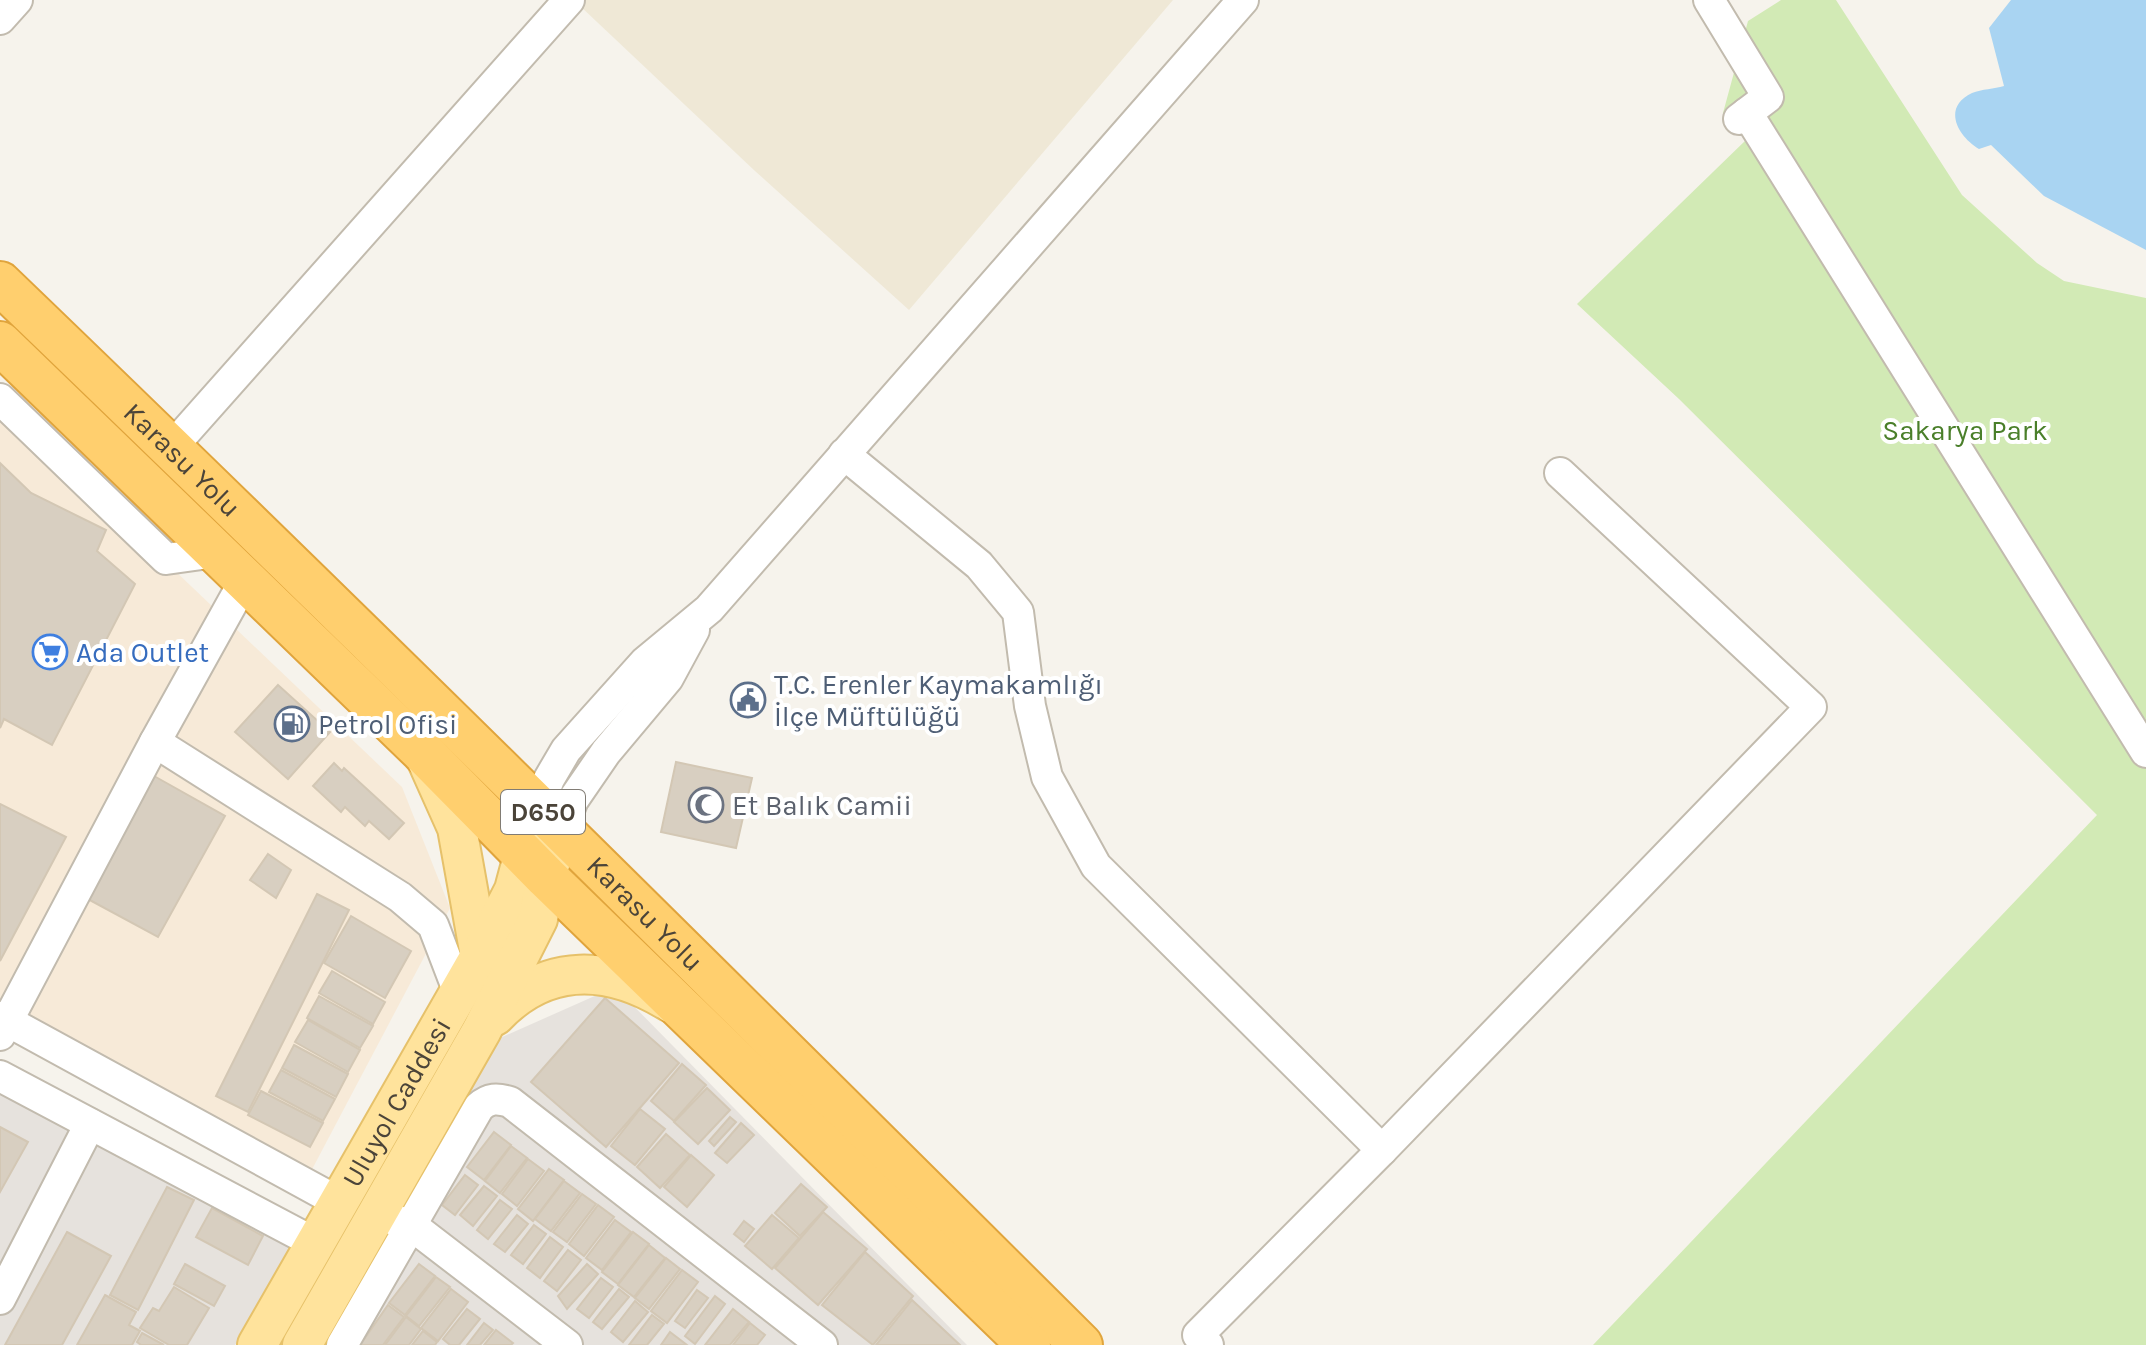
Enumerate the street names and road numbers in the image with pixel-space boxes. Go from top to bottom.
street label: Karasu Yolu [117,395,248,524]
road number: D650 [501,790,585,834]
street label: Karasu Yolu [581,849,710,978]
street label: Uluyol Caddesi [335,1012,458,1192]

